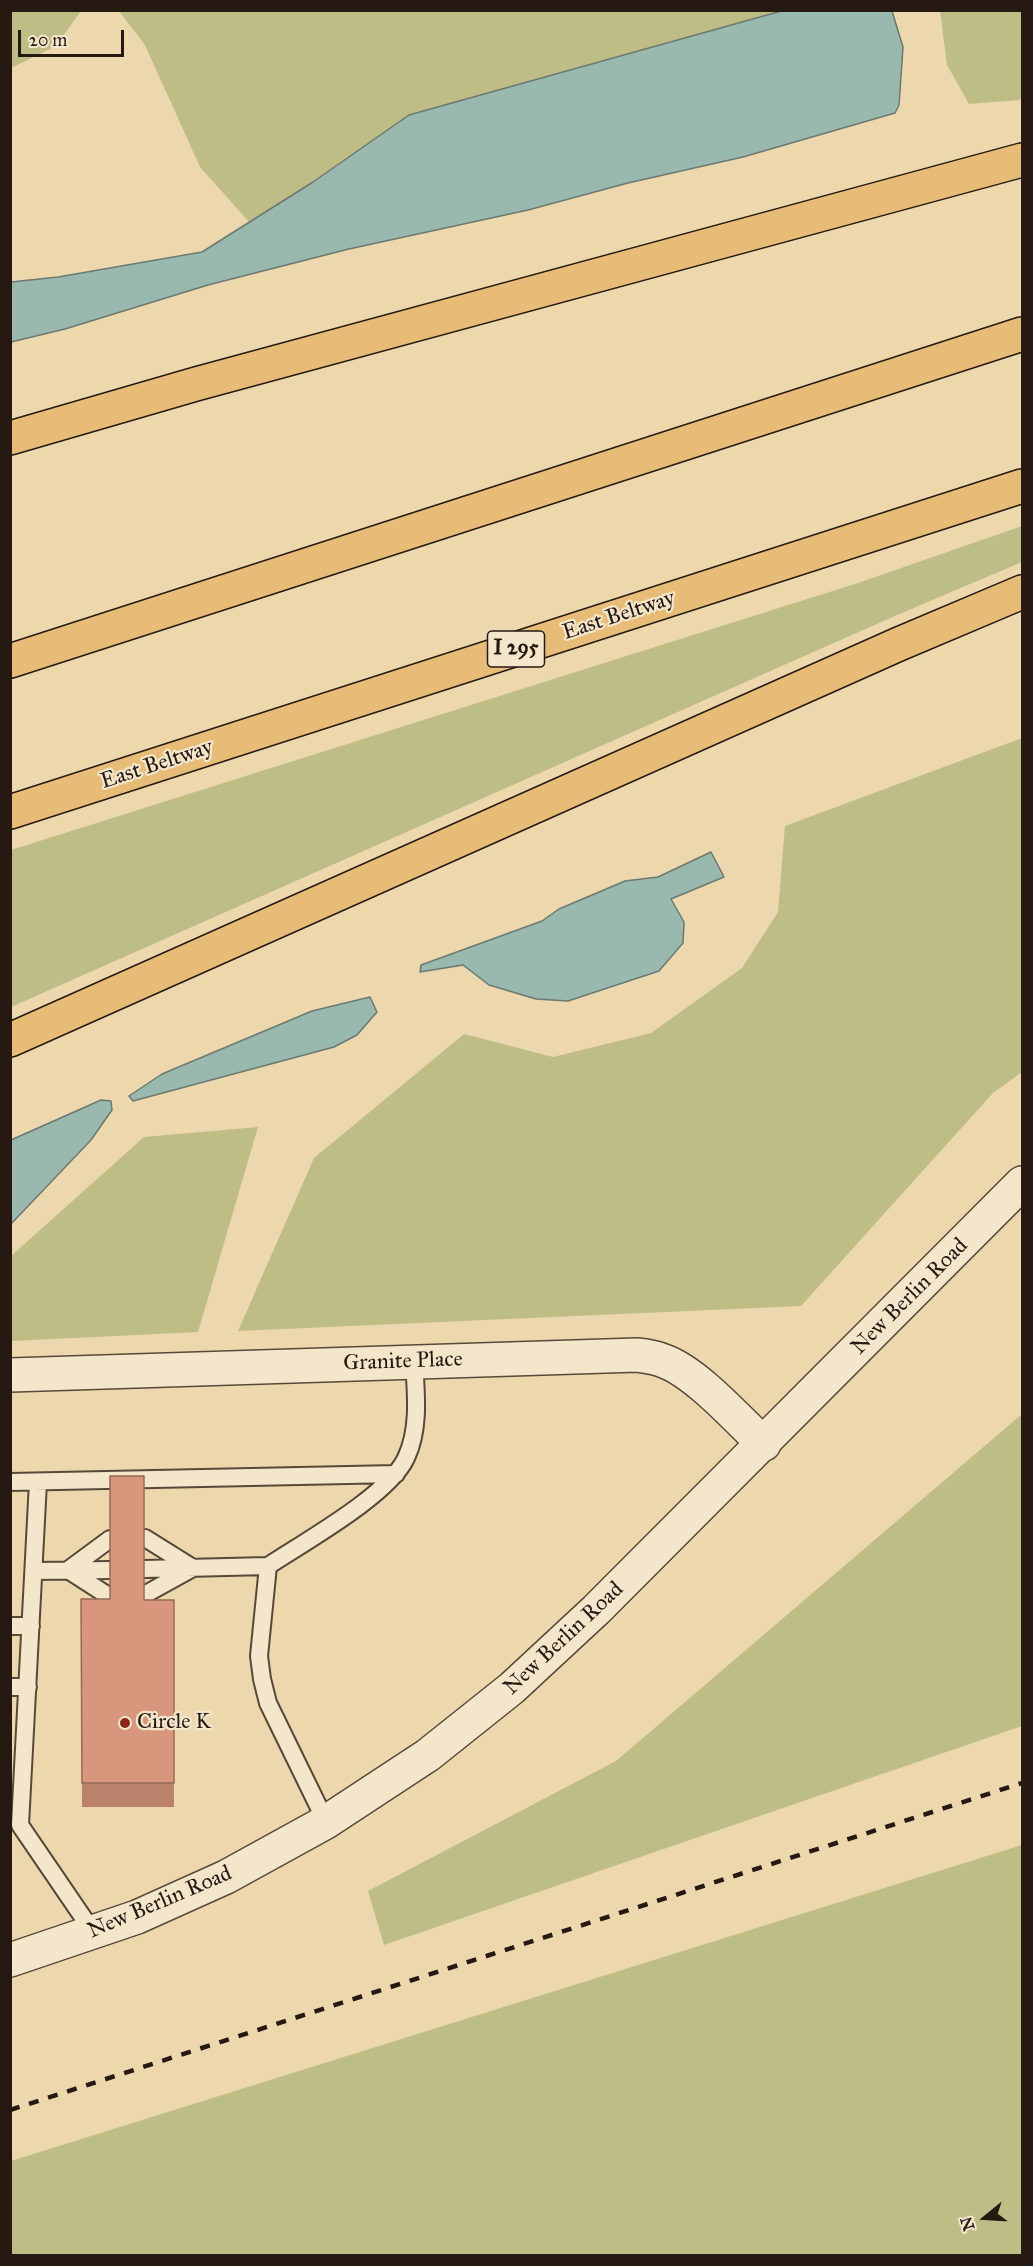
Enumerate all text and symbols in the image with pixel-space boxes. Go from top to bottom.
scale bar [21,18,128,56]
text: 20 m [29,29,67,51]
street label: East Beltway [559,585,679,647]
road number: I 295 [488,631,544,667]
street label: East Beltway [97,734,217,796]
street label: New Berlin Road [846,1233,974,1361]
street label: Granite Place [343,1347,463,1377]
street label: New Berlin Road [499,1577,629,1701]
place label: Circle K [137,1710,211,1736]
marker: Circle K [118,1716,132,1730]
street label: New Berlin Road [84,1861,236,1945]
north arrow [955,2188,1015,2248]
text: N [956,2214,979,2233]

